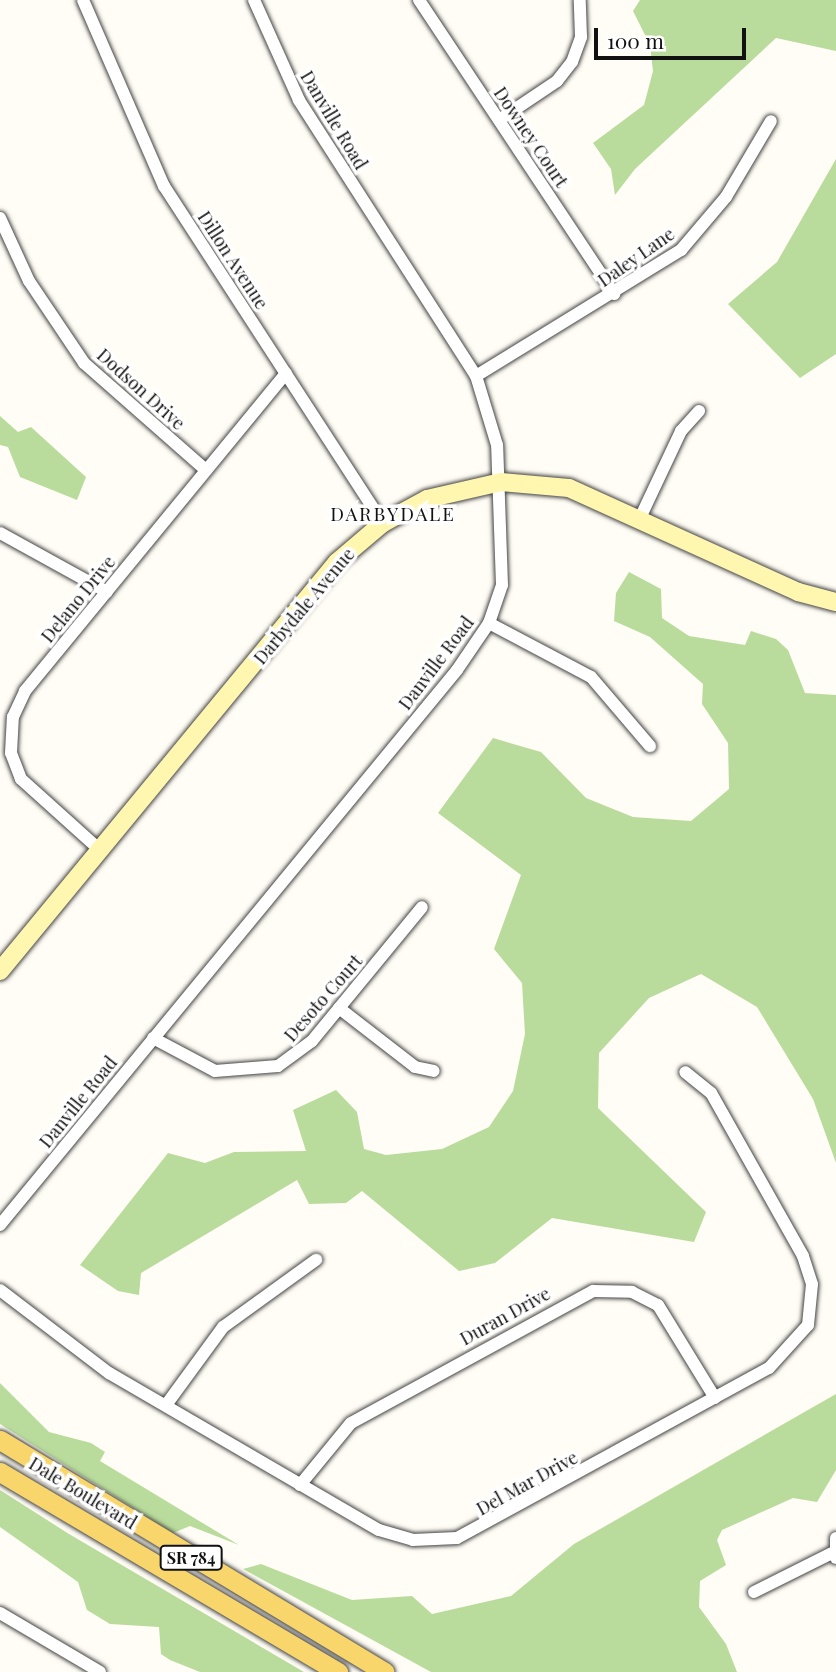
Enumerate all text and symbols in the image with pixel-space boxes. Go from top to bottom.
scale bar [598,14,750,58]
text: 100 m [607,26,664,54]
street label: Danville Road [296,67,372,173]
street label: Downey Court [489,82,573,192]
street label: Dillon Avenue [193,207,273,313]
street label: Daley Lane [593,223,679,291]
street label: Dodson Drive [93,344,189,434]
district label: DARBYDALE [331,503,455,525]
street label: Darbydale Avenue [249,543,359,669]
street label: Delano Drive [36,551,120,647]
street label: Danville Road [394,612,478,714]
street label: Desoto Court [279,950,367,1046]
street label: Danville Road [35,1052,121,1152]
street label: Duran Drive [456,1282,554,1350]
street label: Del Mar Drive [472,1446,582,1520]
street label: Dale Boulevard [25,1452,141,1534]
road number: SR 784 [160,1546,222,1570]

